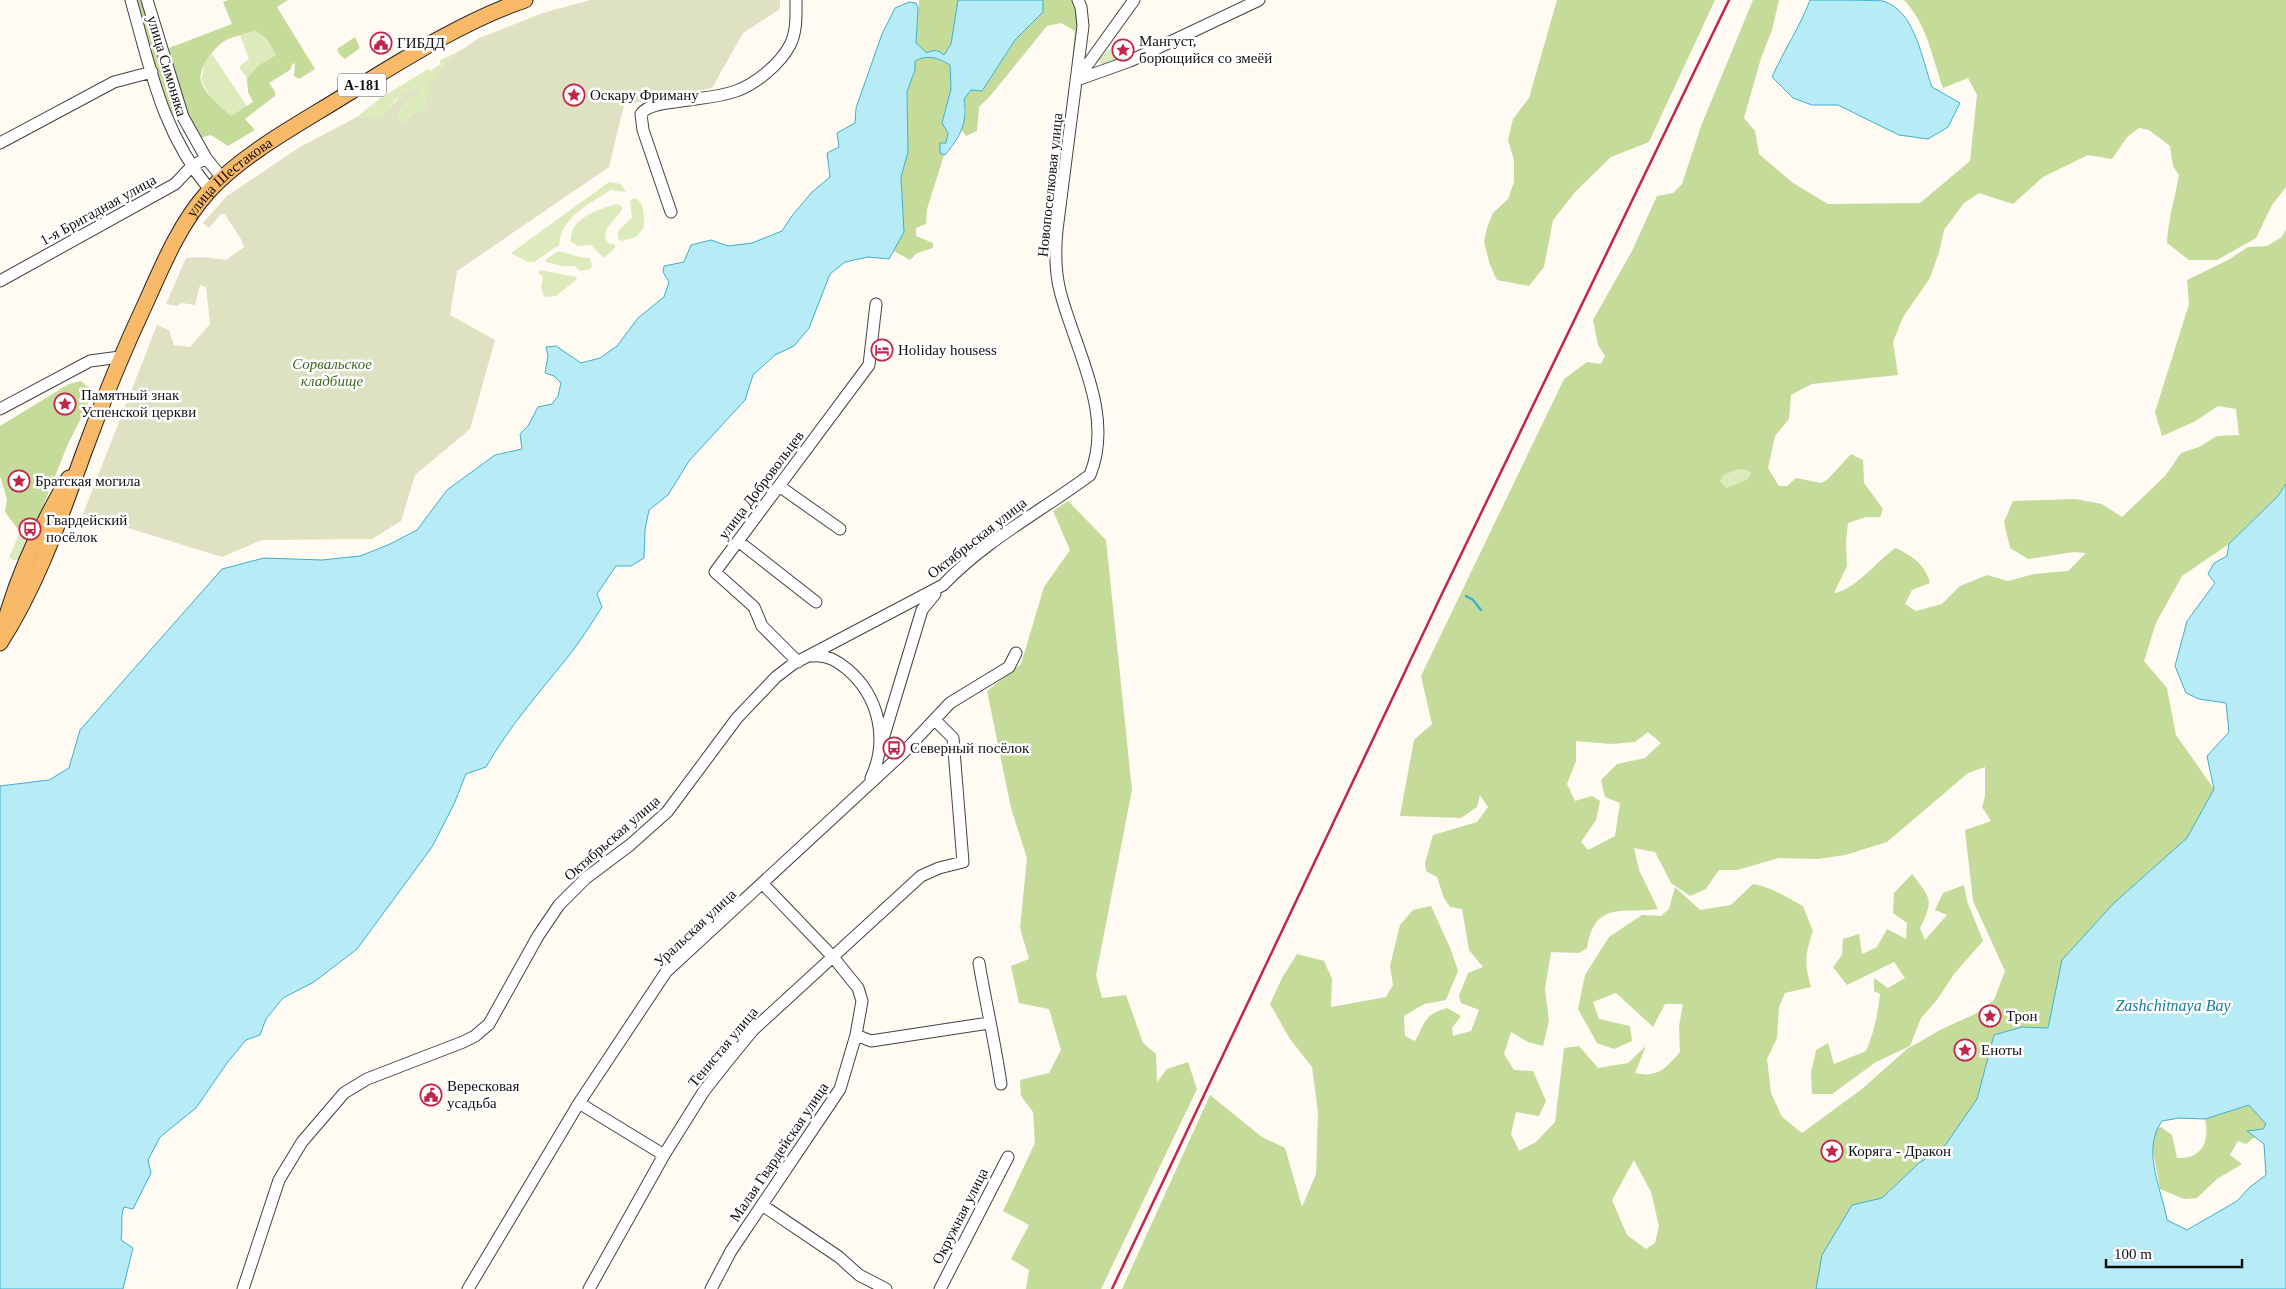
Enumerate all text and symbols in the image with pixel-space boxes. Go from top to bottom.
street label: улица Симоняка [144,14,190,119]
public building icon: ГИБДД [369,31,393,55]
place label: Мангуст, борющийся со змеёй [1139,33,1272,66]
place label: ГИБДД [397,35,445,51]
place icon: Мангуст, борющийся со змеёй [1111,38,1135,62]
road number: А-181 [338,74,386,96]
place icon: Оскару Фриману [562,83,586,107]
place label: Оскару Фриману [590,87,699,103]
street label: Новопоселковая улица [1034,112,1066,258]
street label: улица Шестакова [183,134,276,220]
street label: 1-я Бригадная улица [37,171,159,249]
hotel icon: Holiday housess [870,338,894,362]
place label: Holiday housess [898,342,997,358]
park label: Сорвальское кладбище [292,356,372,389]
place label: Памятный знак Успенской церкви [81,387,196,420]
place icon: Памятный знак Успенской церкви [53,392,77,416]
street label: улица Добровольцев [715,428,807,542]
place icon: Братская могила [7,469,31,493]
place label: Братская могила [35,473,141,489]
street label: Октябрьская улица [924,494,1030,582]
place label: Гвардейский посёлок [46,512,127,545]
bus stop icon: Гвардейский посёлок [18,517,42,541]
bus stop icon: Северный посёлок [882,736,906,760]
place label: Северный посёлок [910,740,1030,756]
street label: Октябрьская улица [561,792,663,884]
street label: Уральская улица [651,886,739,970]
water label: Zashchitnaya Bay [2115,997,2231,1015]
street label: Тенистая улица [685,1004,761,1090]
place icon: Трон [1978,1004,2002,1028]
place label: Трон [2006,1008,2038,1024]
place icon: Еноты [1953,1038,1977,1062]
place label: Еноты [1981,1042,2022,1058]
place label: Вересковая усадьба [447,1078,519,1111]
street label: Малая Гвардейская улица [726,1079,832,1225]
public building icon: Вересковая усадьба [419,1083,443,1107]
place icon: Коряга - Дракон [1820,1139,1844,1163]
place label: Коряга - Дракон [1848,1143,1951,1159]
street label: Окружная улица [929,1165,991,1267]
scale bar [2106,1236,2242,1268]
text: 100 m [2114,1246,2152,1262]

